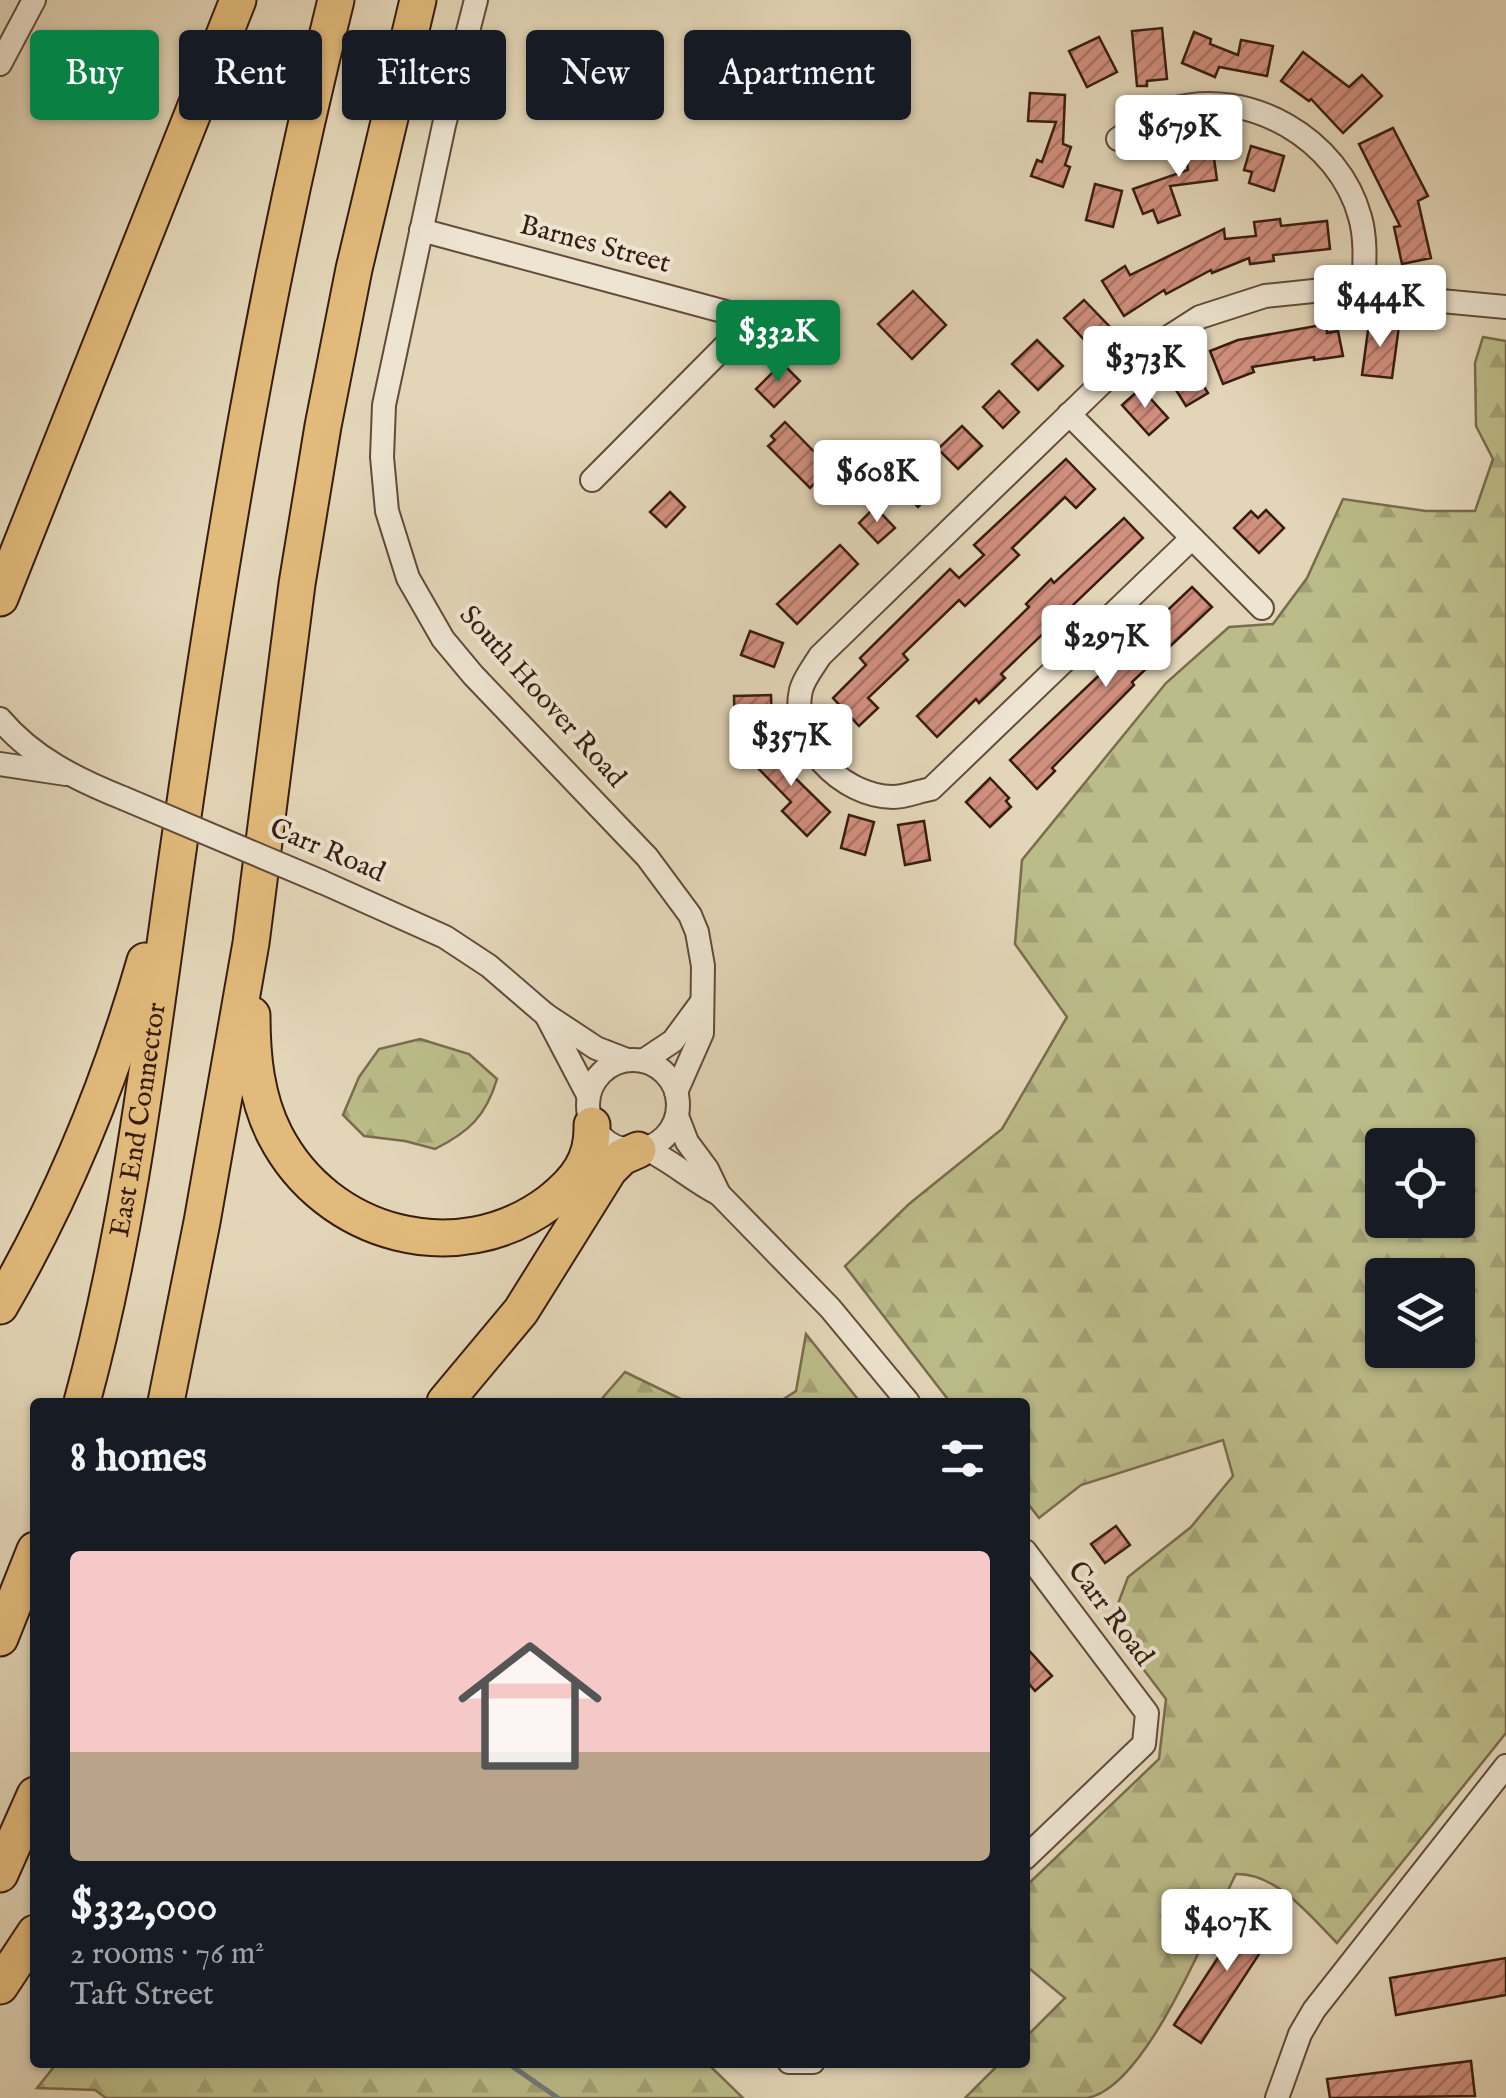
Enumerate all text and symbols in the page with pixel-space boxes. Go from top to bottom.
chip: Buy [30,30,159,120]
chip: Rent [179,30,322,120]
chip: Filters [342,30,506,120]
chip: New [526,30,664,120]
chip: Apartment [684,30,911,120]
pin: $679K [1109,95,1249,180]
text: $679K [1137,107,1221,148]
street label: Barnes Street [516,208,674,282]
pin: $444K [1310,265,1450,350]
text: $444K [1336,277,1424,318]
pin: $332K [708,300,848,385]
text: $332K [738,312,818,353]
pin: $373K [1075,326,1215,411]
text: $373K [1105,338,1185,379]
pin: $608K [807,440,947,525]
text: $608K [836,452,918,493]
street label: South Hoover Road [451,599,633,795]
pin: $297K [1036,605,1176,690]
text: $297K [1064,617,1148,658]
pin: $357K [721,704,861,789]
text: $357K [751,716,831,757]
street label: Carr Road [264,811,390,891]
street label: East End Connector [103,1000,174,1240]
map controls [1365,1128,1475,1368]
button: locate [1365,1128,1475,1238]
button: layers [1365,1258,1475,1368]
icon: filters [935,1431,990,1486]
text: 8 homes [70,1432,207,1485]
street label: Carr Road [1059,1555,1161,1673]
icon: home [440,1616,620,1796]
text: $332,000 [70,1881,217,1934]
pin: $407K [1157,1889,1297,1974]
text: $407K [1183,1901,1271,1942]
text: 2 rooms · 76 m² [70,1934,264,1975]
text: Taft Street [70,1975,214,2016]

